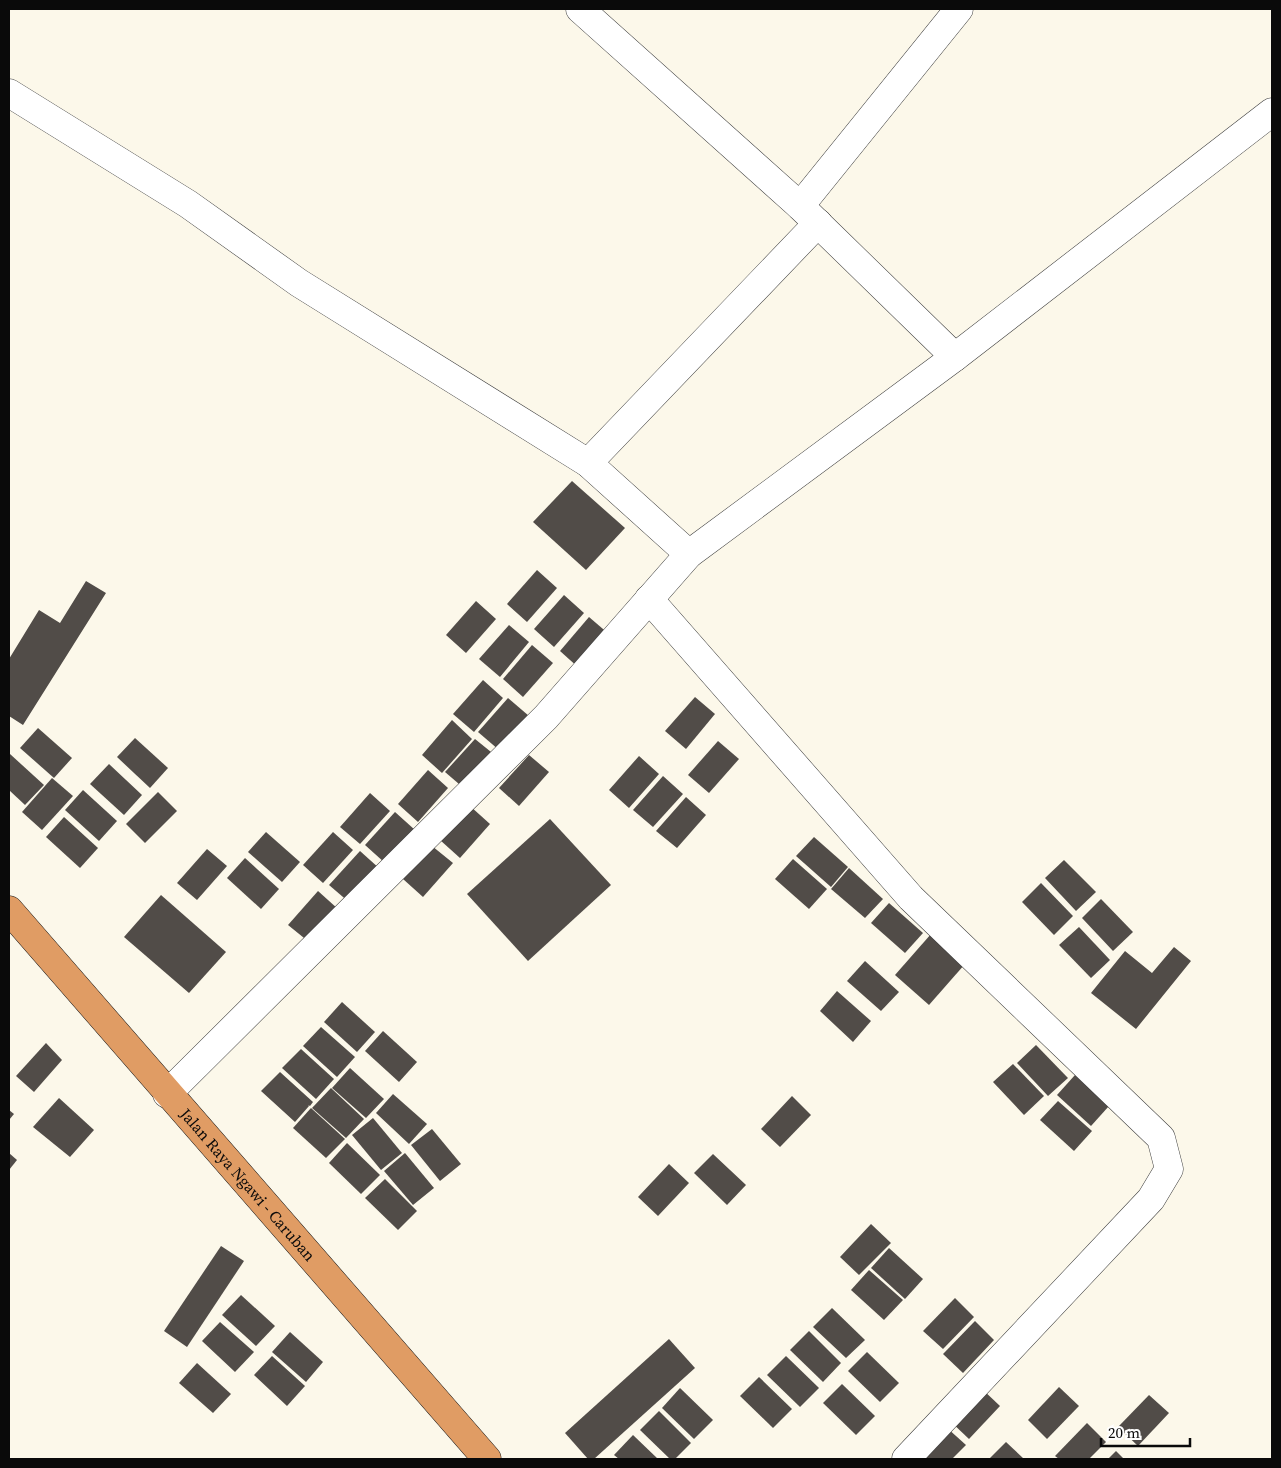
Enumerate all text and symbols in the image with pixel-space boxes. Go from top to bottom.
street label: Jalan Raya Ngawi - Caruban [175,1103,321,1266]
scale bar [1101,1416,1190,1448]
text: 20 m [1108,1422,1140,1443]

